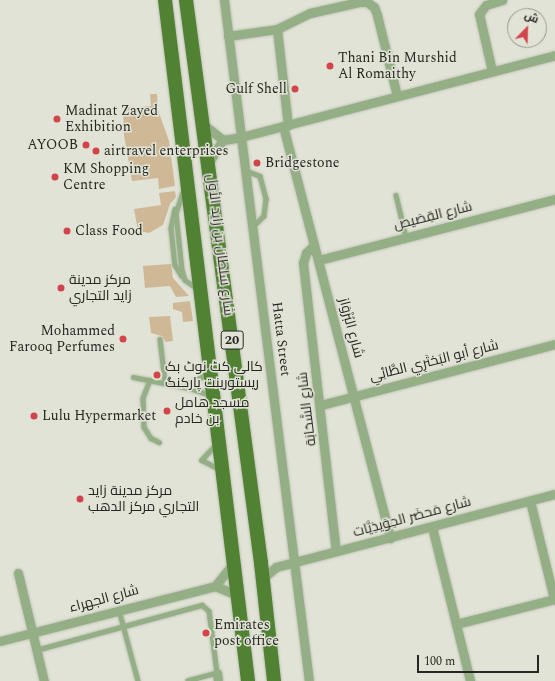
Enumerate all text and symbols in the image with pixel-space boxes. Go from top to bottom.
text: ش [522,7,541,28]
north arrow [507,8,547,48]
place label: Thani Bin Murshid Al Romaithy [338,50,457,82]
marker: Thani Bin Murshid Al Romaithy [325,61,335,71]
place label: Gulf Shell [225,81,287,97]
marker: Gulf Shell [290,84,300,94]
place label: Madinat Zayed Exhibition [65,103,158,136]
marker: Madinat Zayed Exhibition [52,114,62,124]
place label: AYOOB [27,137,78,153]
marker: AYOOB [81,140,91,150]
place label: airtravel enterprises [104,143,229,159]
marker: airtravel enterprises [91,146,101,156]
place label: Bridgestone [265,155,340,171]
marker: Bridgestone [252,158,262,168]
place label: KM Shopping Centre [63,161,149,194]
marker: KM Shopping Centre [50,172,60,182]
street label: شارع سلطان بن زايد الأول [203,173,237,317]
street label: شارع القِصَيص [392,198,474,234]
place label: Class Food [75,223,143,239]
marker: Class Food [62,226,72,236]
place label: مركز مدينة زايد التجاري [69,272,132,304]
marker: مركز مدينة زايد التجاري [56,283,66,293]
street label: شارع البُرْوَاز [335,296,367,360]
street label: Hatta Street [268,301,294,377]
place label: Mohammed Farooq Perfumes [9,323,115,356]
road number: 20 [220,329,244,351]
marker: Mohammed Farooq Perfumes [118,334,128,344]
street label: شارع أبو البَختَرِي الطَّائِي [368,337,500,385]
place label: کالی کٹ نوٹ بک ریستورینت پارکنگ [165,359,263,392]
marker: کالی کٹ نوٹ بک ریستورینت پارکنگ [152,370,162,380]
street label: شارع السَّحَابَة [294,371,320,447]
place label: مسجد هامل بن خادم [175,395,250,428]
marker: مسجد هامل بن خادم [162,406,172,416]
place label: Lulu Hypermarket [42,408,156,424]
marker: Lulu Hypermarket [29,411,39,421]
place label: مركز مدينة زايد التجاري مركز الدهب [88,483,199,516]
street label: شارع مَحضَر الحِوَيذِيَّات [351,493,473,541]
marker: مركز مدينة زايد التجاري مركز الدهب [75,494,85,504]
street label: شارع الجهراء [67,582,141,616]
place label: Emirates post office [214,617,279,650]
marker: Emirates post office [201,628,211,638]
scale bar [419,647,541,673]
text: 100 m [424,652,455,671]

